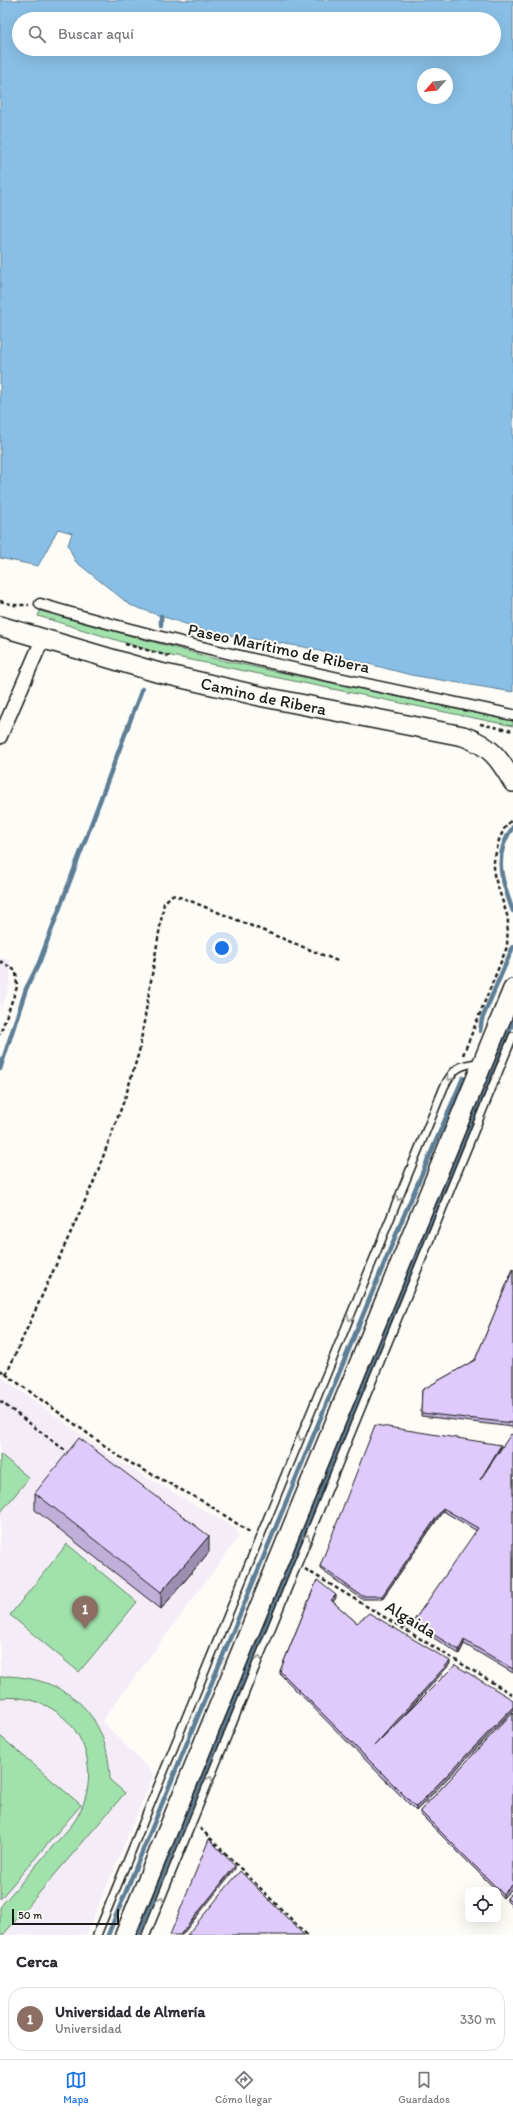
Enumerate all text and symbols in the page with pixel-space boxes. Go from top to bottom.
search box [12,12,501,56]
icon: search [26,23,48,45]
text: Buscar aquí [58,25,134,43]
north arrow [417,68,453,104]
street label: Paseo Marítimo de Ribera [186,619,372,677]
street label: Camino de Ribera [199,673,328,719]
your location [212,938,232,958]
one-way arrow [447,1074,454,1081]
one-way arrow [396,1193,404,1201]
one-way arrow [346,1314,354,1321]
one-way arrow [297,1435,305,1442]
one-way arrow [302,1534,310,1542]
pin: 1 [72,1596,98,1629]
street label: Algaida [382,1596,440,1642]
one-way arrow [254,1655,262,1662]
one-way arrow [206,1775,214,1782]
map controls [465,1887,501,1923]
button: locate [465,1887,501,1923]
one-way arrow [156,1896,164,1903]
scale bar [12,1907,119,1926]
text: 50 m [18,1909,42,1922]
text: Cerca [16,1951,58,1971]
text: Universidad de Almería [55,2003,205,2021]
text: 1 [27,2012,33,2027]
text: 330 m [460,2012,496,2027]
text: Universidad [55,2021,122,2036]
tab: Mapa [63,2069,89,2106]
tab: Cómo llegar [215,2069,272,2106]
tab: Guardados [398,2069,450,2106]

